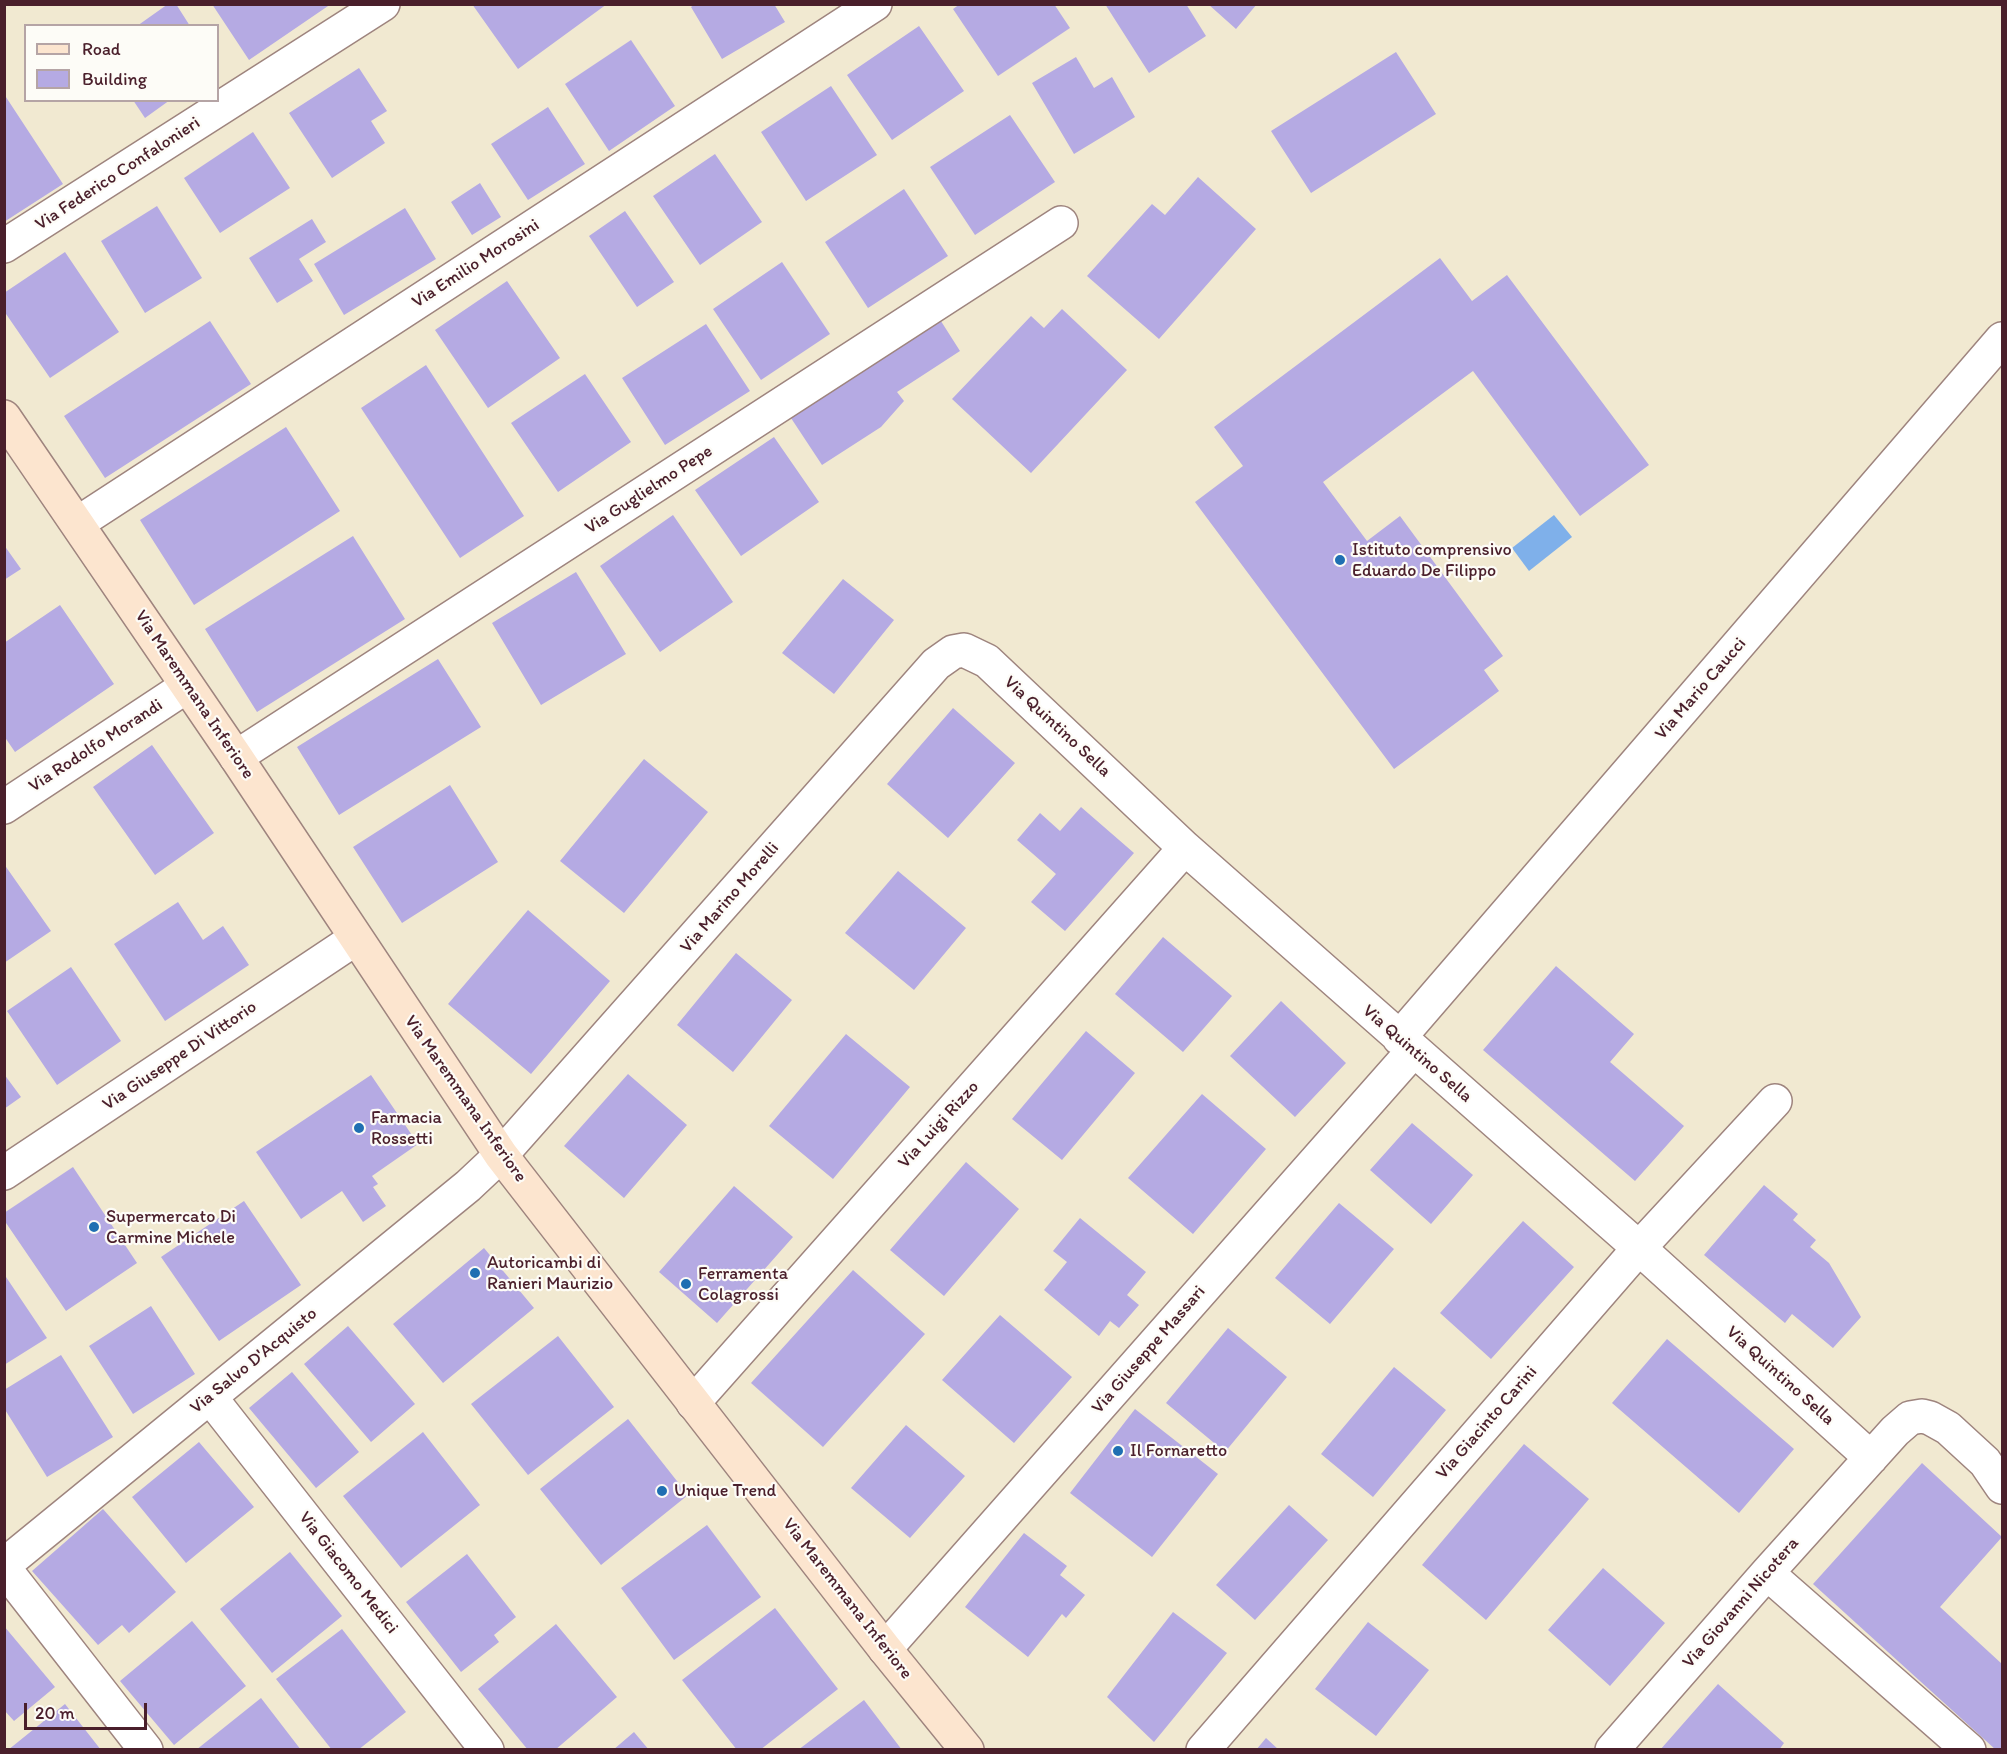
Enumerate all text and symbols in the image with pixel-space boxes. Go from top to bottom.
legend [24,24,219,102]
text: Road [82,38,121,60]
text: Building [82,68,147,90]
street label: Via Federico Confalonieri [31,113,205,235]
street label: Via Emilio Morosini [408,215,544,313]
street label: Via Guglielmo Pepe [581,441,717,539]
place label: Istituto comprensivo Eduardo De Filippo [1352,539,1512,582]
marker: Istituto comprensivo Eduardo De Filippo [1333,553,1347,567]
street label: Via Maremmana Inferiore [129,607,259,783]
street label: Via Mario Caucci [1651,633,1751,745]
street label: Via Quintino Sella [999,672,1115,782]
street label: Via Rodolfo Morandi [25,695,167,797]
street label: Via Marino Morelli [676,838,784,958]
street label: Via Giuseppe Di Vittorio [99,996,261,1116]
street label: Via Quintino Sella [1358,1000,1476,1108]
street label: Via Maremmana Inferiore [399,1011,531,1187]
street label: Via Luigi Rizzo [894,1077,984,1173]
place label: Farmacia Rossetti [371,1107,442,1150]
marker: Farmacia Rossetti [352,1121,366,1135]
place label: Supermercato Di Carmine Michele [106,1206,236,1248]
marker: Supermercato Di Carmine Michele [87,1220,101,1234]
place label: Autoricambi di Ranieri Maurizio [487,1252,613,1294]
place label: Ferramenta Colagrossi [698,1263,788,1306]
marker: Autoricambi di Ranieri Maurizio [468,1266,482,1280]
marker: Ferramenta Colagrossi [679,1277,693,1291]
street label: Via Giuseppe Massari [1087,1281,1211,1419]
street label: Via Salvo D'Acquisto [186,1303,322,1419]
street label: Via Quintino Sella [1721,1322,1839,1430]
street label: Via Giacinto Carini [1432,1362,1542,1484]
place label: Il Fornaretto [1130,1440,1227,1462]
marker: Il Fornaretto [1111,1444,1125,1458]
place label: Unique Trend [674,1480,776,1502]
marker: Unique Trend [655,1484,669,1498]
street label: Via Giacomo Medici [294,1507,402,1639]
street label: Via Maremmana Inferiore [777,1514,917,1684]
street label: Via Giovanni Nicotera [1678,1533,1804,1673]
scale bar [27,1691,150,1729]
text: 20 m [35,1702,75,1724]

